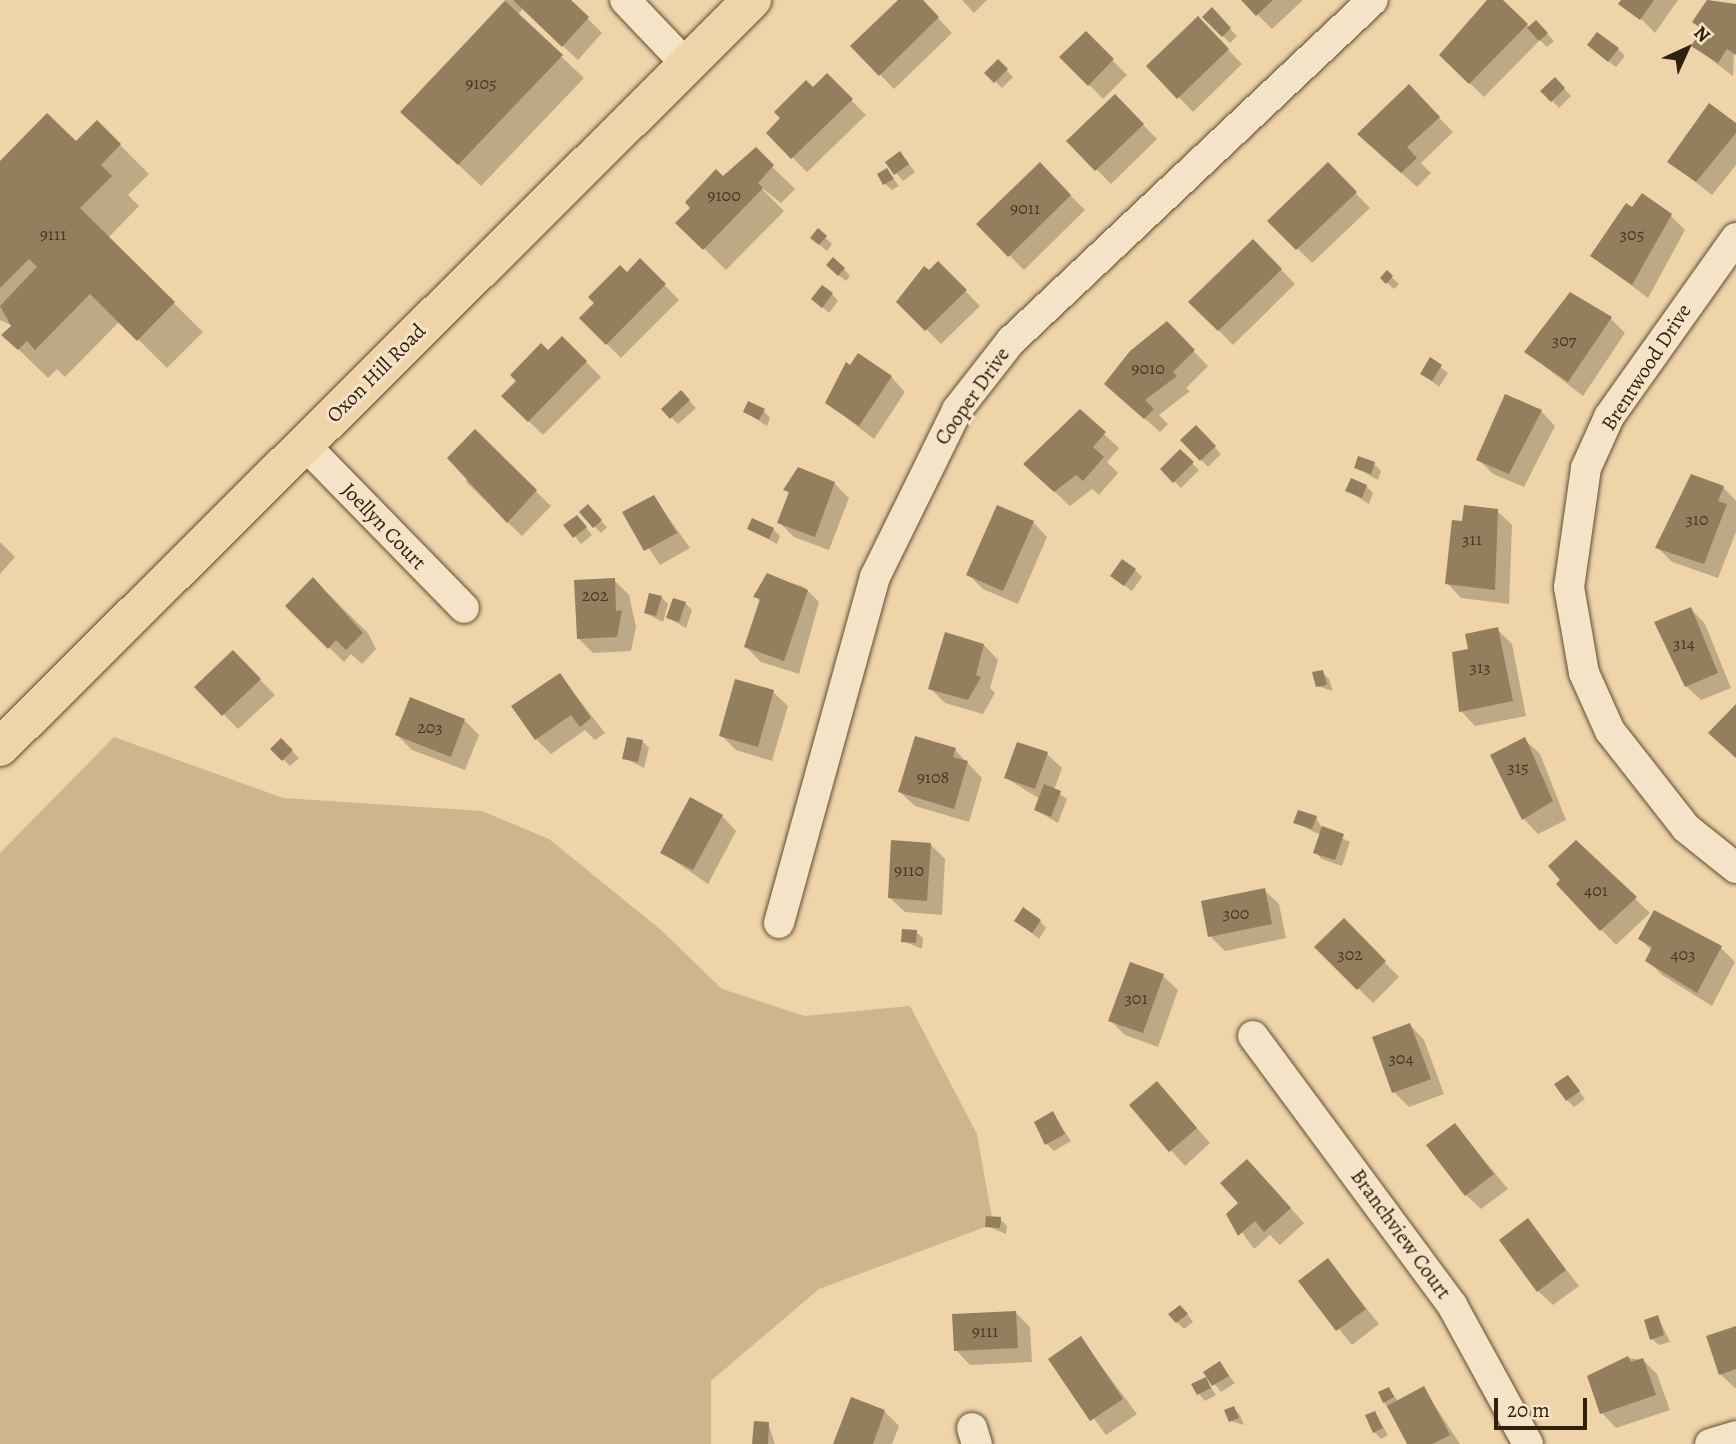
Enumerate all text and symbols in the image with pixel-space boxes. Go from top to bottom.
north arrow [1652,14,1722,84]
text: N [1688,20,1716,48]
house number: 9105 [465,72,497,94]
house number: 9100 [707,184,741,206]
house number: 9011 [1010,197,1040,219]
house number: 9111 [40,223,66,245]
house number: 305 [1620,223,1644,245]
street label: Brentwood Drive [1596,299,1696,435]
street label: Oxon Hill Road [321,318,431,428]
house number: 307 [1552,329,1576,351]
street label: Cooper Drive [929,342,1015,450]
house number: 9010 [1131,357,1165,379]
street label: Joellyn Court [336,477,432,575]
house number: 310 [1685,508,1709,530]
house number: 311 [1462,528,1482,550]
house number: 202 [582,584,608,606]
house number: 314 [1673,632,1695,654]
house number: 313 [1469,656,1491,678]
house number: 203 [417,716,443,738]
house number: 315 [1507,756,1529,778]
house number: 9108 [917,766,949,788]
house number: 9110 [894,859,924,881]
house number: 401 [1584,879,1608,901]
house number: 300 [1223,902,1249,924]
house number: 302 [1337,943,1363,965]
house number: 403 [1670,943,1696,965]
house number: 301 [1124,987,1148,1009]
house number: 304 [1388,1047,1414,1069]
street label: Branchview Court [1345,1164,1457,1304]
house number: 9111 [972,1320,998,1342]
scale bar [1498,1384,1591,1428]
text: 20 m [1507,1396,1550,1424]

